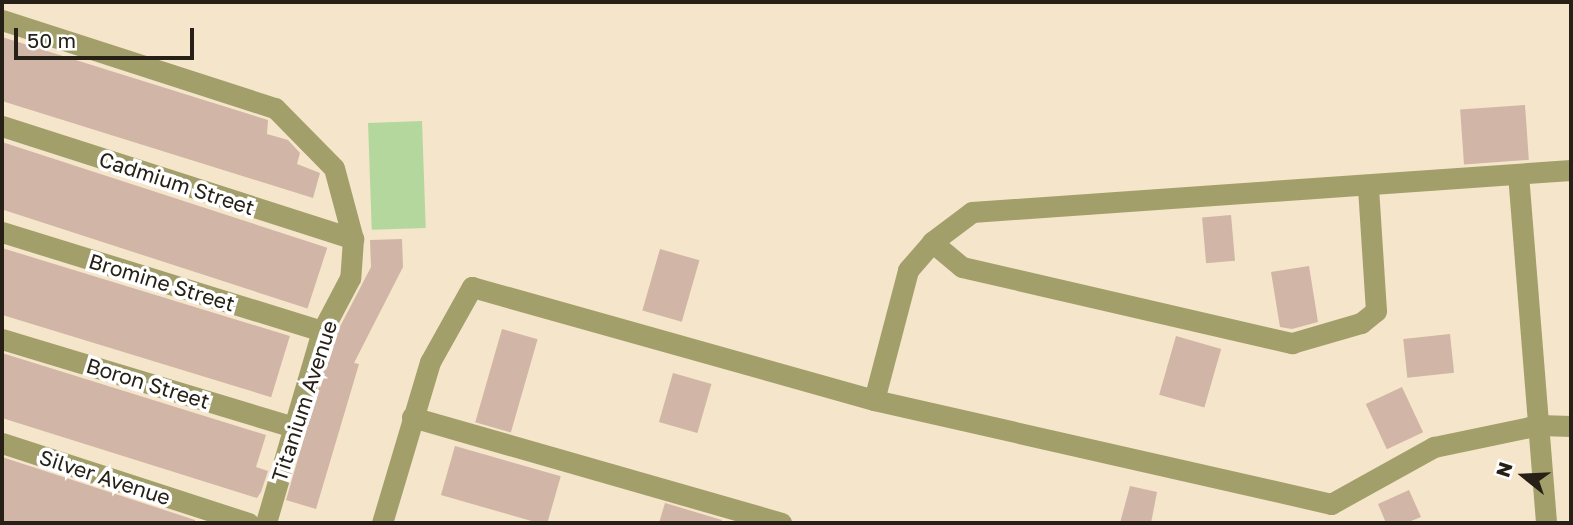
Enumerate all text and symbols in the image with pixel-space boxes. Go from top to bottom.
scale bar [18,14,198,58]
text: 50 m [27,27,76,53]
street label: Cadmium Street [96,146,258,220]
street label: Bromine Street [86,248,238,316]
street label: Titanium Avenue [266,317,342,485]
street label: Boron Street [83,352,213,414]
north arrow [1489,441,1559,511]
street label: Silver Avenue [36,444,174,510]
text: N [1490,459,1517,480]

